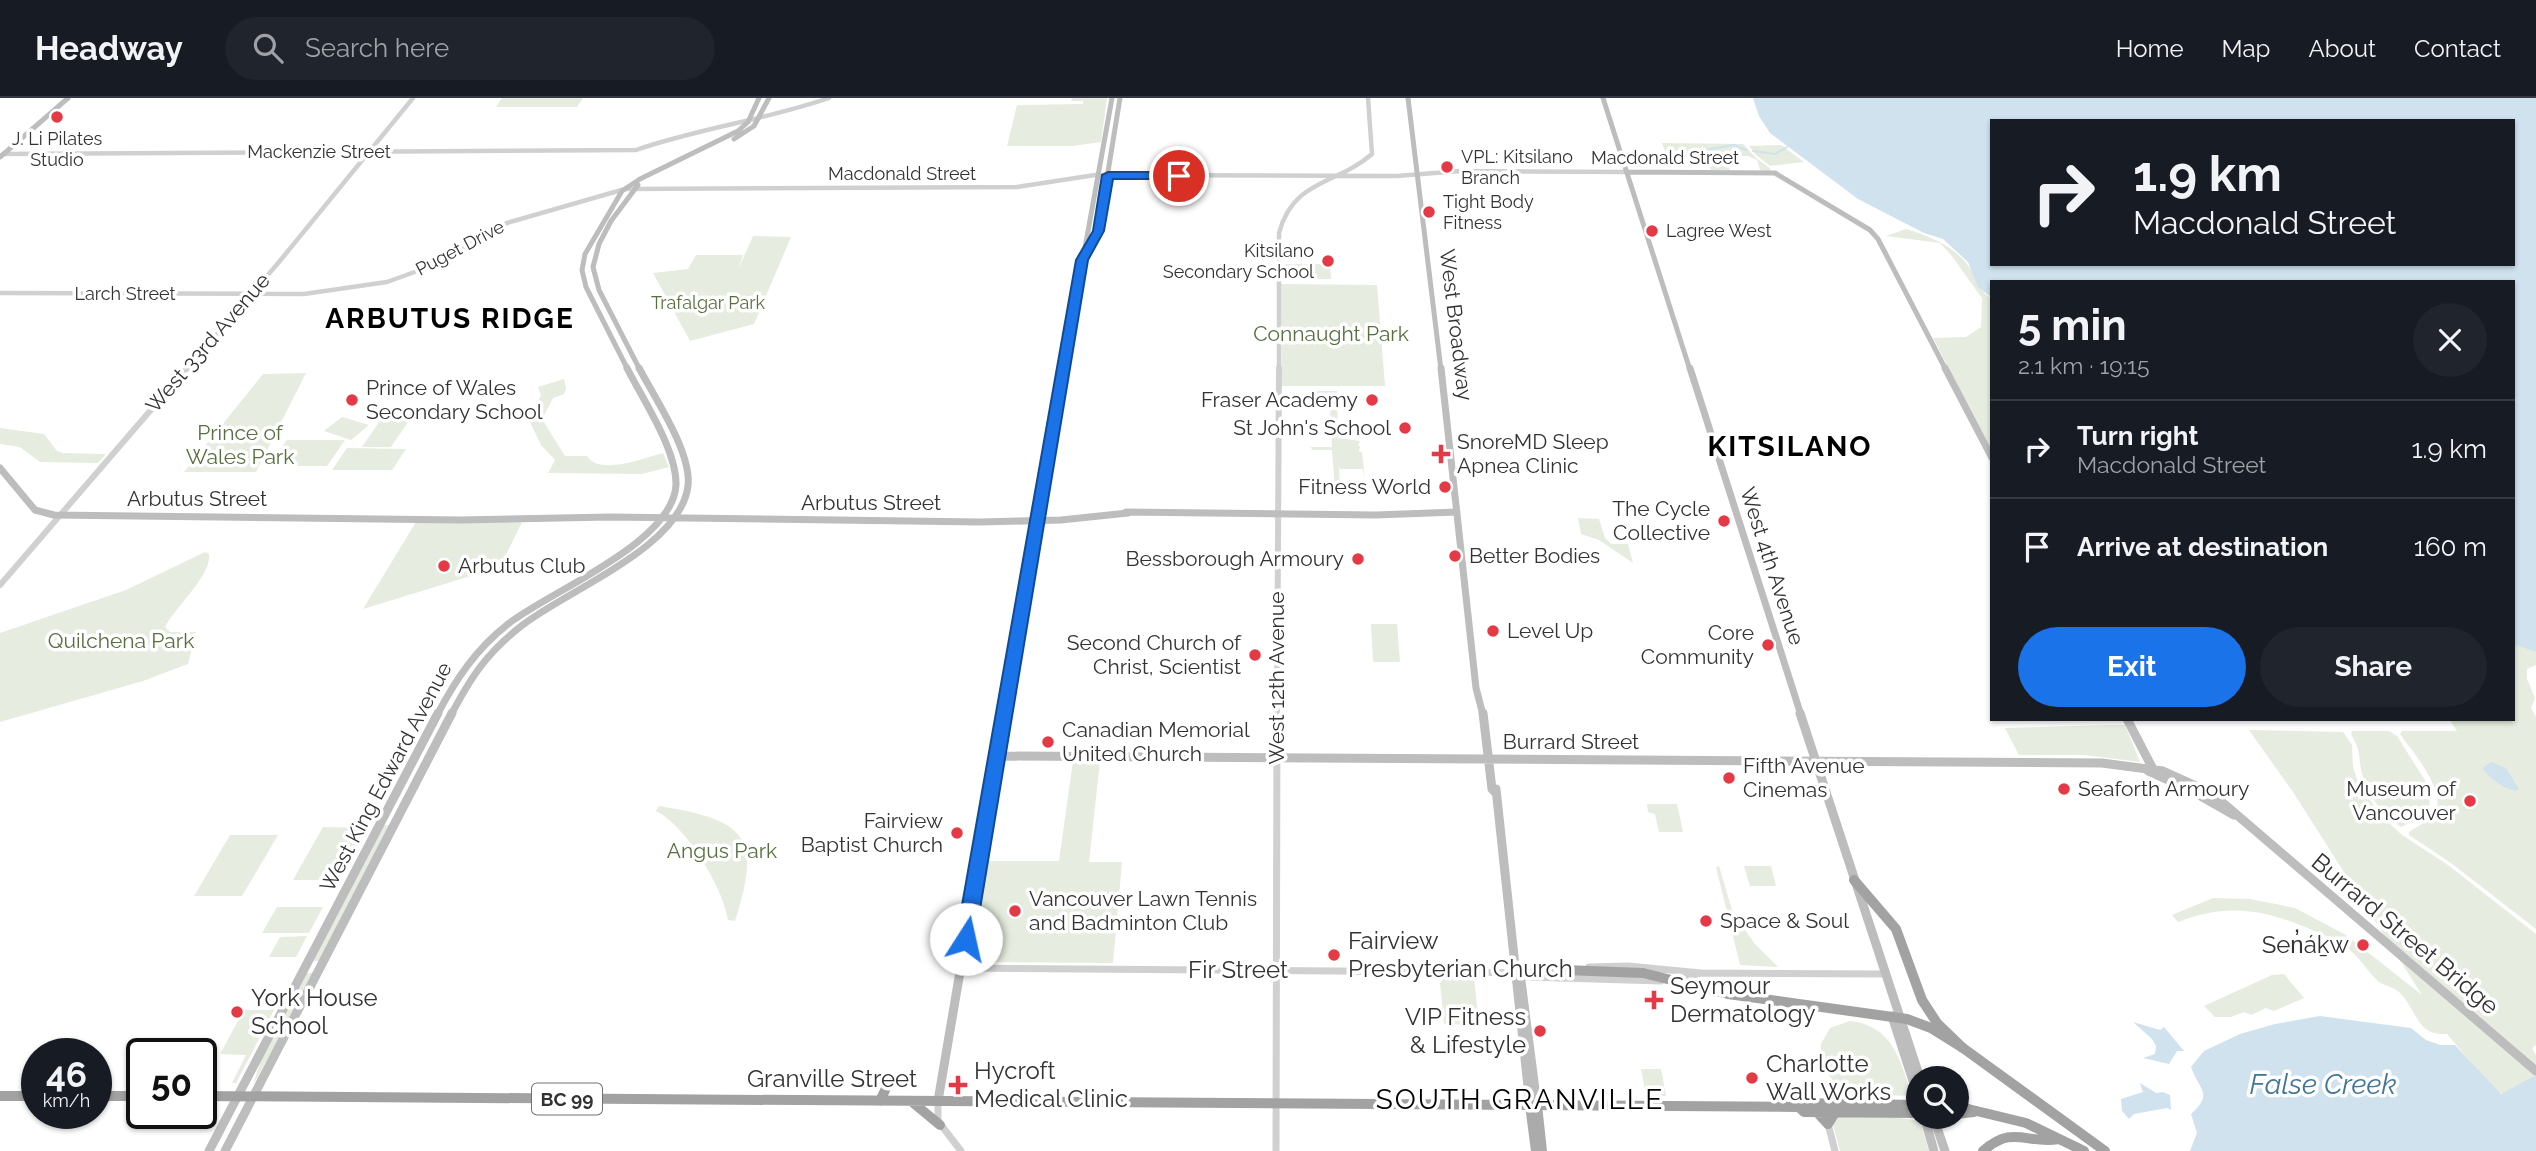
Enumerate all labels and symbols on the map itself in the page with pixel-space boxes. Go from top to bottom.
marker: J. Li Pilates Studio [49,109,65,125]
place label: J. Li Pilates Studio [12,128,102,170]
street label: Mackenzie Street [247,141,391,162]
pin [1149,146,1209,206]
place label: VPL: Kitsilano Branch [1461,146,1573,188]
street label: Macdonald Street [1591,147,1739,168]
marker: VPL: Kitsilano Branch [1439,159,1455,175]
street label: Macdonald Street [828,163,976,184]
place label: Tight Body Fitness [1443,191,1534,233]
marker: Tight Body Fitness [1421,204,1437,220]
street label: Puget Drive [412,215,508,280]
place label: Lagree West [1666,220,1771,241]
marker: Lagree West [1644,223,1660,239]
place label: Kitsilano Secondary School [1163,240,1314,282]
street label: West Broadway [1435,248,1478,402]
marker: Kitsilano Secondary School [1320,253,1336,269]
street label: West 33rd Avenue [140,268,275,417]
street label: Larch Street [74,283,176,304]
park label: Trafalgar Park [651,292,766,313]
district label: ARBUTUS RIDGE [325,302,575,335]
park label: Connaught Park [1253,321,1409,346]
place label: Prince of Wales Secondary School [366,375,543,424]
place label: Fraser Academy [1201,387,1358,412]
marker: Prince of Wales Secondary School [344,392,360,408]
marker: Fraser Academy [1364,392,1380,408]
place label: St John's School [1233,415,1391,440]
park label: Prince of Wales Park [186,420,294,469]
marker: St John's School [1397,420,1413,436]
place label: SnoreMD Sleep Apnea Clinic [1457,429,1609,478]
district label: KITSILANO [1708,430,1872,463]
marker: SnoreMD Sleep Apnea Clinic [1431,444,1451,464]
place label: Fitness World [1298,474,1431,499]
marker: Fitness World [1437,479,1453,495]
street label: West 4th Avenue [1735,484,1810,648]
street label: Arbutus Street [127,486,267,511]
street label: Arbutus Street [801,490,941,515]
place label: The Cycle Collective [1612,496,1710,545]
marker: The Cycle Collective [1716,513,1732,529]
place label: Better Bodies [1469,543,1600,568]
place label: Bessborough Armoury [1125,546,1344,571]
marker: Better Bodies [1447,548,1463,564]
marker: Bessborough Armoury [1350,551,1366,567]
place label: Arbutus Club [458,553,586,578]
marker: Arbutus Club [436,558,452,574]
street label: West 12th Avenue [1264,591,1289,765]
place label: Level Up [1507,618,1593,643]
place label: Core Community [1641,620,1754,669]
marker: Level Up [1485,623,1501,639]
park label: Quilchena Park [48,628,194,653]
place label: Second Church of Christ, Scientist [1067,630,1242,679]
marker: Core Community [1760,637,1776,653]
marker: Second Church of Christ, Scientist [1247,647,1263,663]
street label: West King Edward Avenue [314,658,457,896]
place label: Canadian Memorial United Church [1062,717,1250,766]
street label: Burrard Street [1503,729,1639,754]
marker: Canadian Memorial United Church [1040,734,1056,750]
place label: Fifth Avenue Cinemas [1743,753,1865,802]
marker: Fifth Avenue Cinemas [1721,770,1737,786]
place label: Seaforth Armoury [2078,776,2249,801]
place label: Museum of Vancouver [2346,776,2457,825]
marker: Seaforth Armoury [2056,781,2072,797]
marker: Museum of Vancouver [2462,793,2478,809]
place label: Fairview Baptist Church [801,808,943,857]
marker: Fairview Baptist Church [949,825,965,841]
park label: Angus Park [667,838,777,863]
street label: Burrard Street Bridge [2306,847,2505,1020]
place label: Vancouver Lawn Tennis and Badminton Club [1029,886,1257,935]
position arrow [929,902,1003,976]
marker: Vancouver Lawn Tennis and Badminton Club [1007,903,1023,919]
place label: Space & Soul [1720,908,1849,933]
marker: Space & Soul [1698,913,1714,929]
place label: Fairview Presbyterian Church [1348,926,1573,983]
place label: Sen̓áḵw [2262,929,2349,959]
marker: Sen̓áḵw [2355,937,2371,953]
marker: Fairview Presbyterian Church [1326,947,1342,963]
street label: Fir Street [1188,955,1288,984]
place label: Seymour Dermatology [1670,971,1815,1028]
place label: York House School [251,983,378,1040]
marker: Seymour Dermatology [1644,990,1664,1010]
place label: VIP Fitness & Lifestyle [1405,1002,1526,1059]
marker: York House School [229,1004,245,1020]
marker: VIP Fitness & Lifestyle [1532,1023,1548,1039]
speed limit sign: 50 [126,1038,217,1129]
place label: Charlotte Wall Works [1766,1049,1891,1106]
place label: Hycroft Medical Clinic [974,1056,1128,1113]
street label: Granville Street [747,1064,917,1093]
water label: False Creek [2250,1068,2396,1101]
marker: Charlotte Wall Works [1744,1070,1760,1086]
marker: Hycroft Medical Clinic [948,1075,968,1095]
district label: SOUTH GRANVILLE [1376,1083,1664,1116]
road number: BC 99 [532,1084,602,1114]

